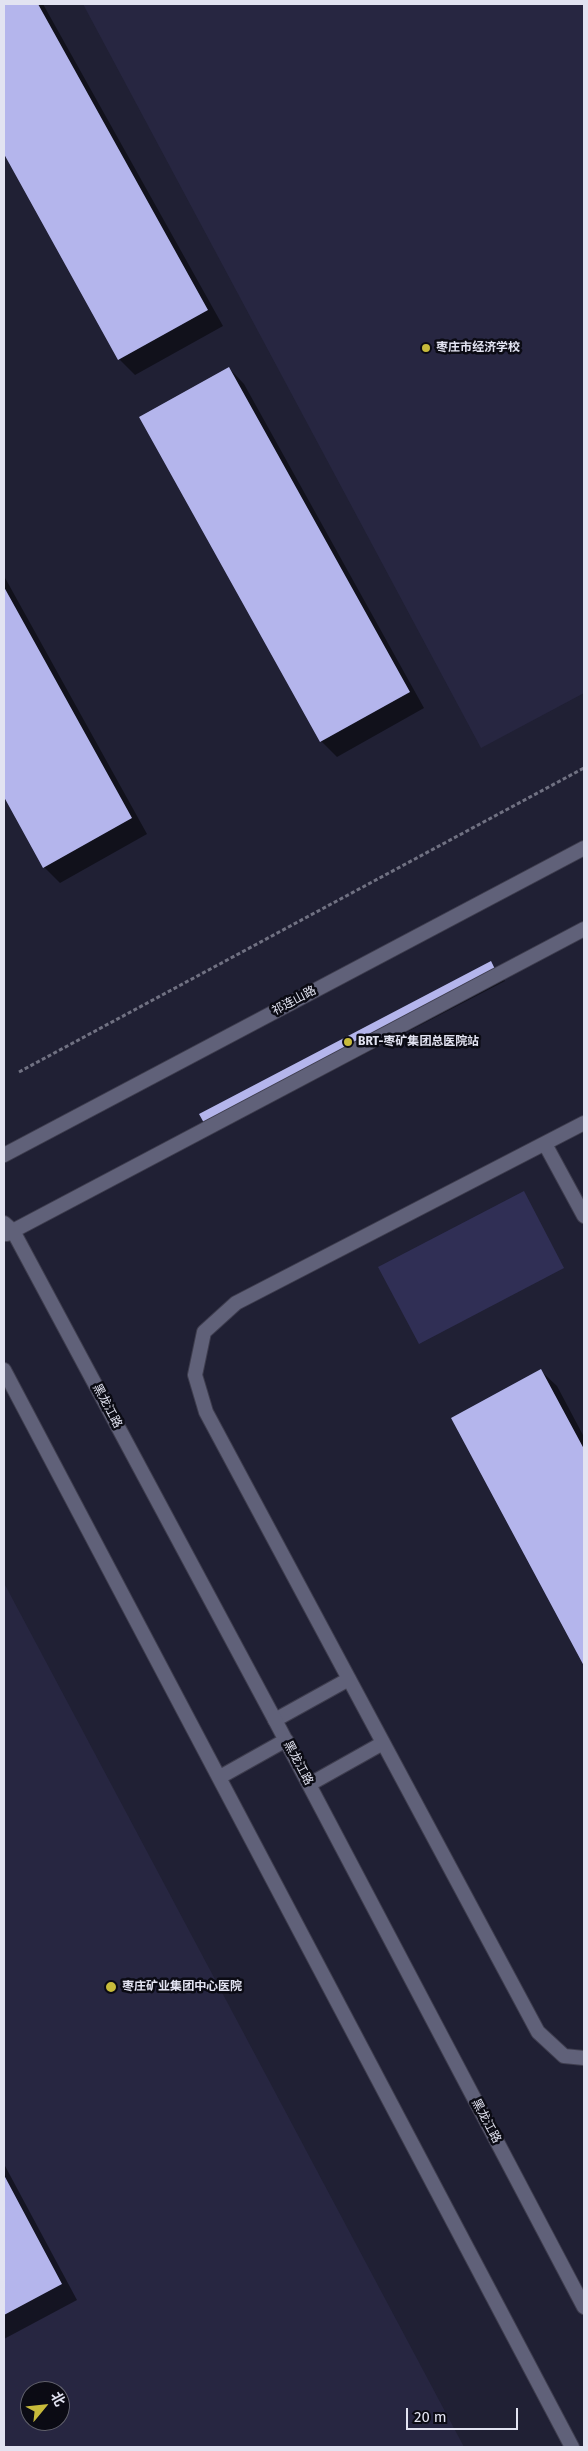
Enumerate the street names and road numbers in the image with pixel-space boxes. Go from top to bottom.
street label: 祁连山路 [269,983,319,1019]
street label: 黑龙江路 [89,1381,125,1431]
street label: 黑龙江路 [280,1738,316,1788]
street label: 黑龙江路 [468,2096,504,2146]

